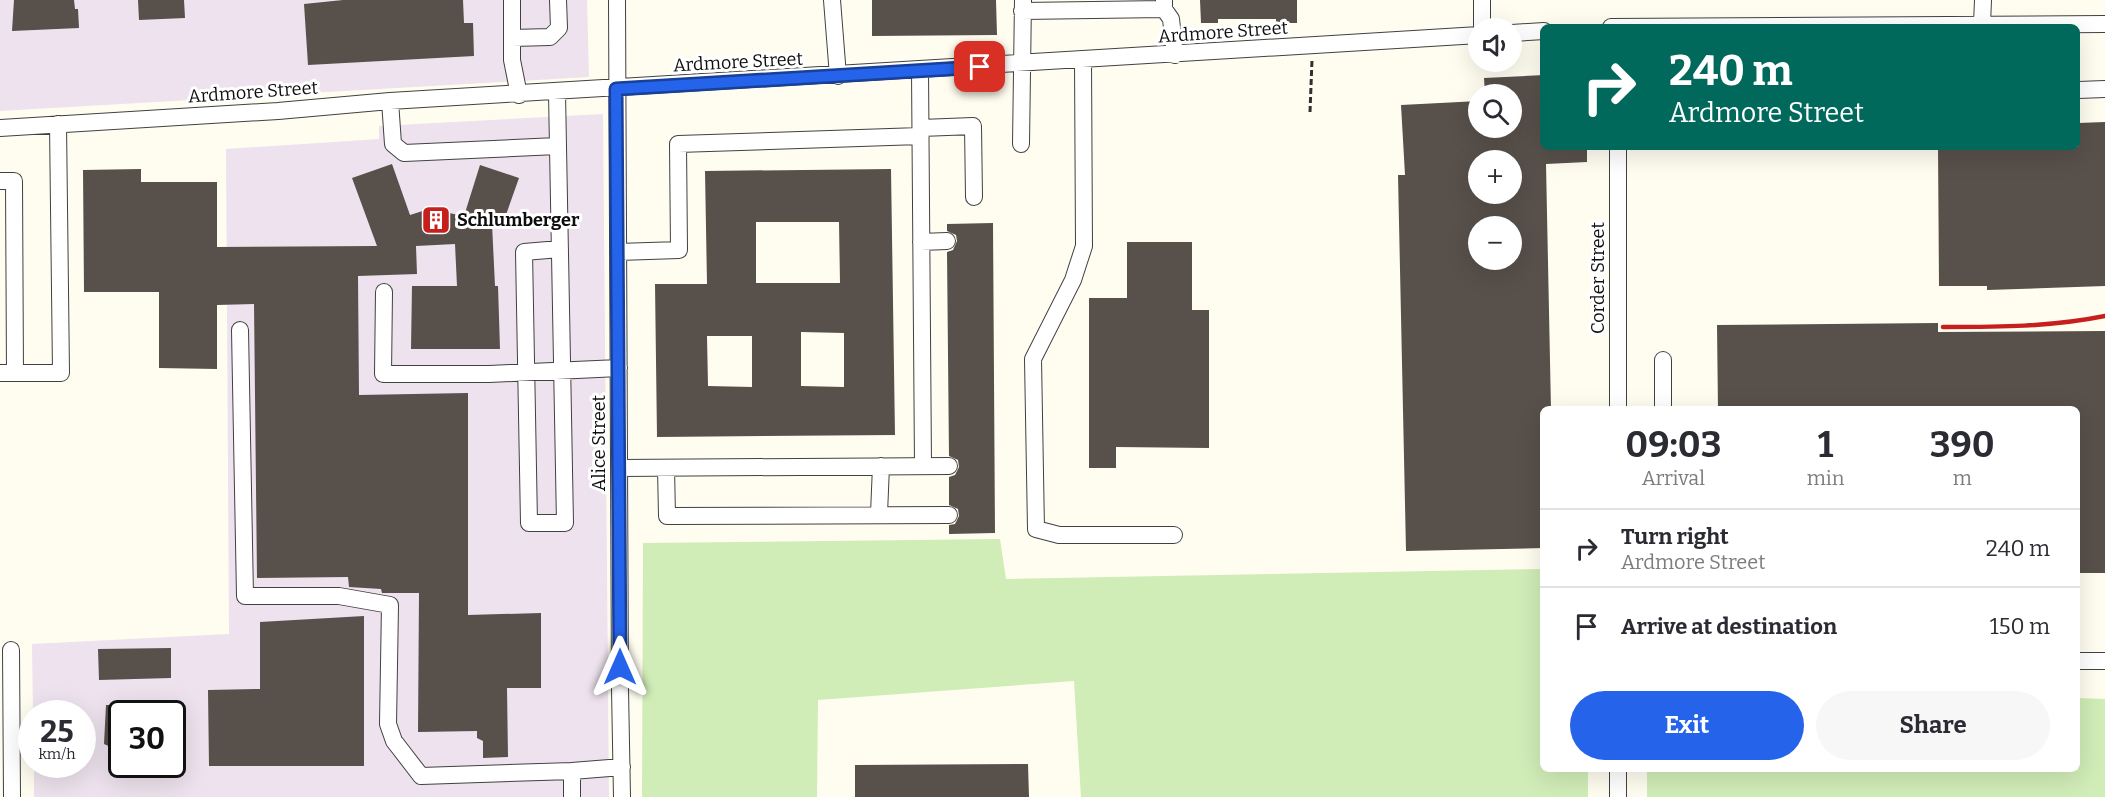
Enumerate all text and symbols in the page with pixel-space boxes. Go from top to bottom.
street label: Ardmore Street [1157,16,1289,48]
map controls [1468,18,1522,270]
button: sound [1468,18,1522,72]
pin [954,41,1005,92]
text: 240 m [1669,46,1793,96]
street label: Ardmore Street [673,48,804,76]
icon: right [1570,48,1648,126]
icon: arrive [963,50,996,83]
street label: Ardmore Street [187,76,319,108]
button: search [1468,84,1522,138]
text: Ardmore Street [1669,97,1864,129]
button: + [1468,150,1522,204]
building icon: Schlumberger [420,204,452,236]
place label: Schlumberger [457,209,580,231]
button: − [1468,216,1522,270]
street label: Corder Street [1587,222,1609,334]
street label: Alice Street [588,394,610,491]
text: 09:03 [1625,423,1721,467]
text: 1 [1818,423,1833,467]
text: 390 [1930,423,1995,467]
text: Arrival [1642,466,1705,490]
text: min [1807,466,1844,490]
text: m [1953,466,1972,490]
text: Turn right [1621,523,1729,550]
icon: right [1570,532,1603,565]
text: 240 m [1986,535,2050,562]
text: Ardmore Street [1621,550,1765,574]
icon: arrive [1570,610,1603,643]
text: Arrive at destination [1621,613,1837,640]
text: 150 m [1990,613,2050,640]
position arrow [588,635,652,699]
button: Exit [1570,691,1804,760]
button: Share [1816,691,2050,760]
speed limit sign: 30 [108,700,186,778]
text: 25 [40,714,74,750]
text: km/h [38,745,76,763]

